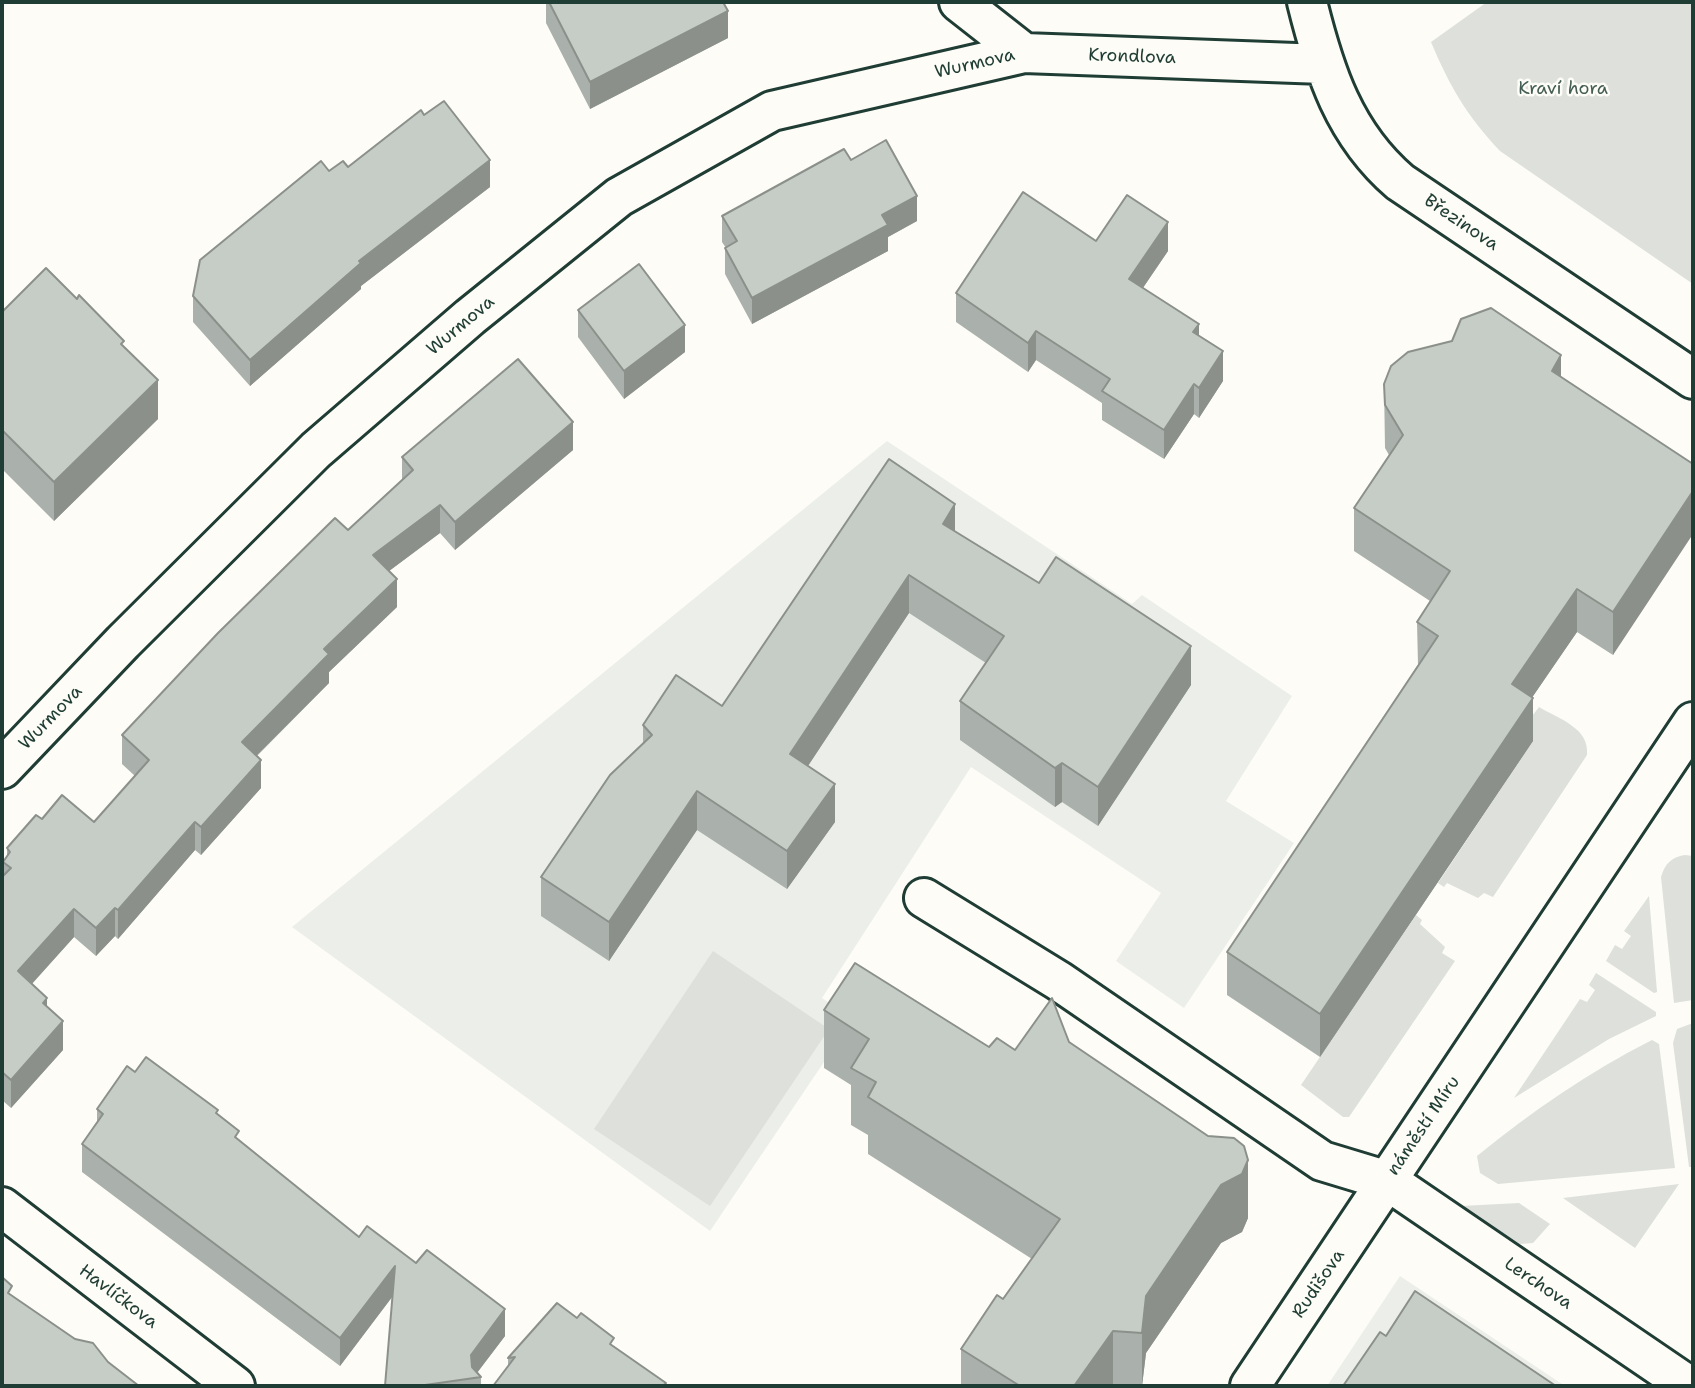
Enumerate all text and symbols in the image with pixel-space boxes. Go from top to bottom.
street label: Wurmova [933,44,1017,84]
street label: Krondlova [1088,45,1176,69]
park label: Kraví hora [1518,78,1608,100]
street label: Březinova [1420,190,1502,256]
street label: Wurmova [423,292,499,360]
street label: Wurmova [15,681,87,755]
street label: náměstí Míru [1383,1072,1465,1180]
street label: Rudišova [1288,1246,1350,1322]
street label: Lerchova [1500,1253,1576,1315]
street label: Havlíčkova [74,1260,162,1334]

